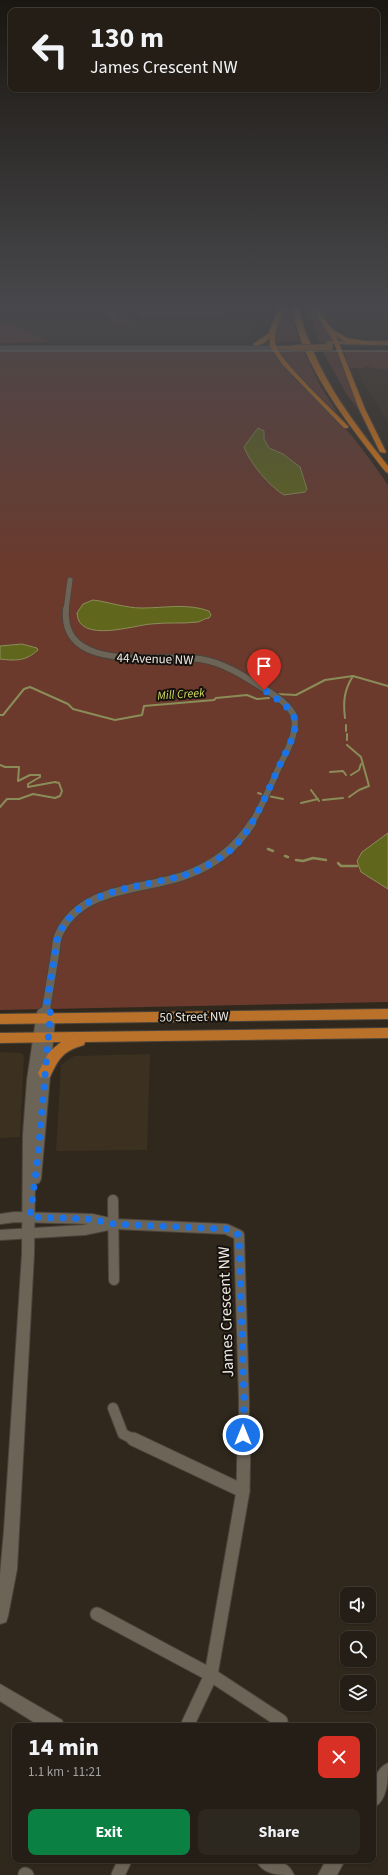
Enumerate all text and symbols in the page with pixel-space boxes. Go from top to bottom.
text: 130 m [90,18,164,58]
icon: left [24,24,76,76]
text: James Crescent NW [90,55,238,80]
street label: 44 Avenue NW [116,649,194,669]
pin [247,649,281,690]
icon: arrive [253,655,275,677]
water label: Mill Creek [157,684,206,705]
street label: 50 Street NW [159,1007,229,1027]
street label: James Crescent NW [213,1246,239,1378]
position arrow [222,1414,264,1456]
map controls [340,1587,376,1711]
button: sound [340,1587,376,1623]
button: search [340,1631,376,1667]
button: layers [340,1675,376,1711]
text: 14 min [28,1730,99,1765]
button: close [318,1736,360,1778]
text: 1.1 km · 11:21 [28,1763,102,1781]
button: Exit [28,1809,190,1855]
button: Share [198,1809,360,1855]

